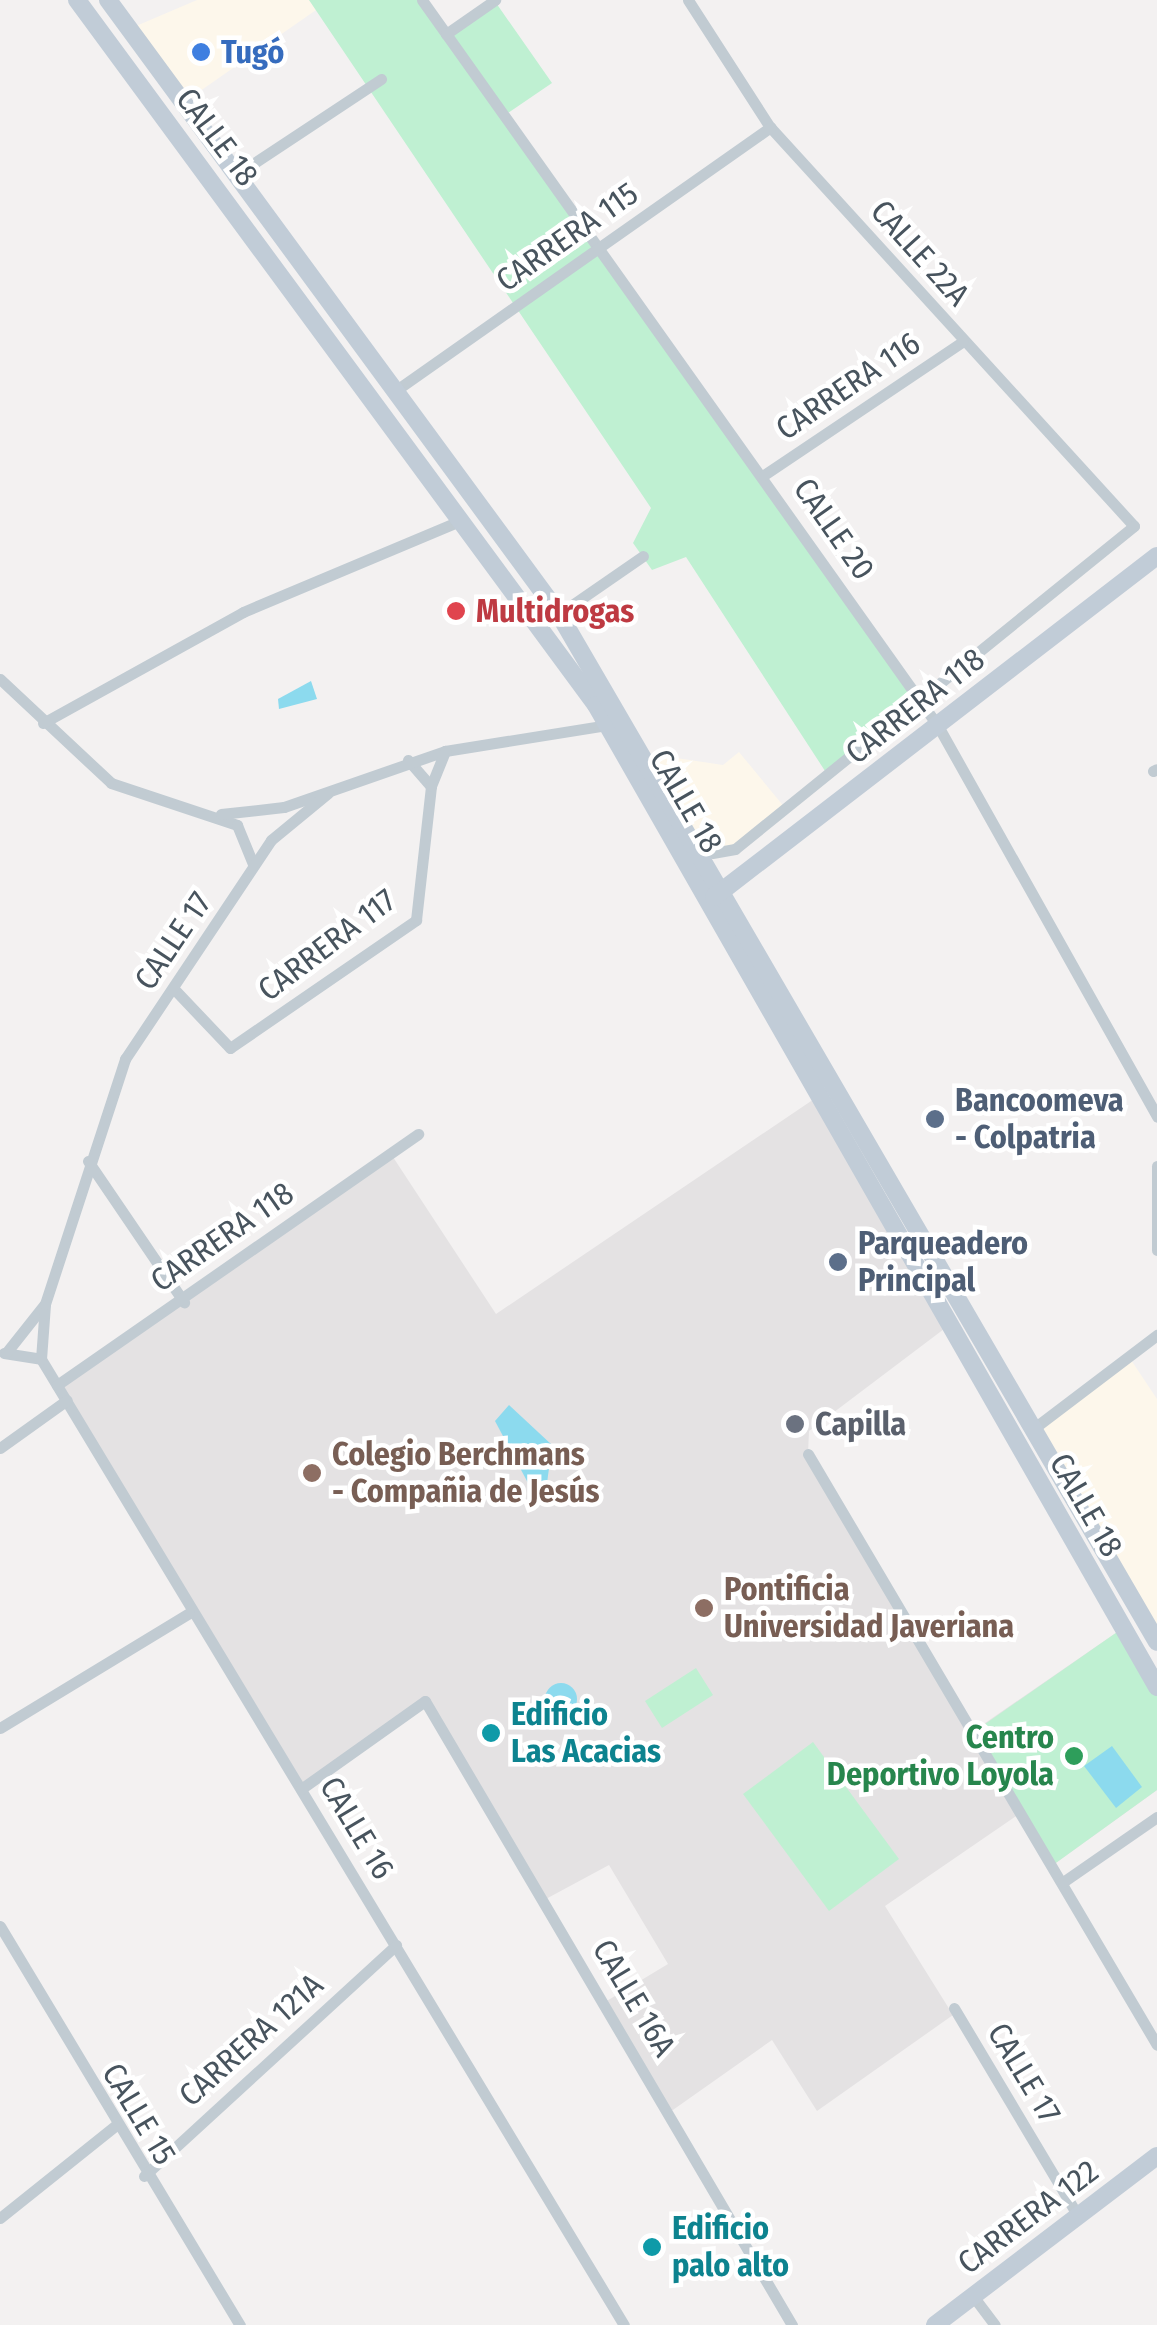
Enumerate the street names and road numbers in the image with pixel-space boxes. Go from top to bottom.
street label: CALLE 18 [168,81,266,193]
street label: CARRERA 115 [489,174,645,300]
street label: CALLE 22A [863,192,977,314]
street label: CARRERA 116 [769,324,927,448]
street label: CALLE 20 [785,471,883,587]
street label: CARRERA 118 [838,640,992,772]
street label: CALLE 18 [641,743,731,859]
street label: CARRERA 117 [251,881,403,1009]
street label: CALLE 17 [126,885,220,997]
street label: CARRERA 118 [143,1174,301,1300]
street label: CALLE 18 [1041,1447,1131,1563]
street label: CALLE 16 [312,1770,402,1886]
street label: CALLE 16A [584,1933,684,2063]
street label: CARRERA 121A [171,1966,331,2114]
street label: CALLE 17 [979,2016,1069,2130]
street label: CALLE 15 [94,2056,184,2172]
street label: CARRERA 122 [950,2152,1106,2282]

